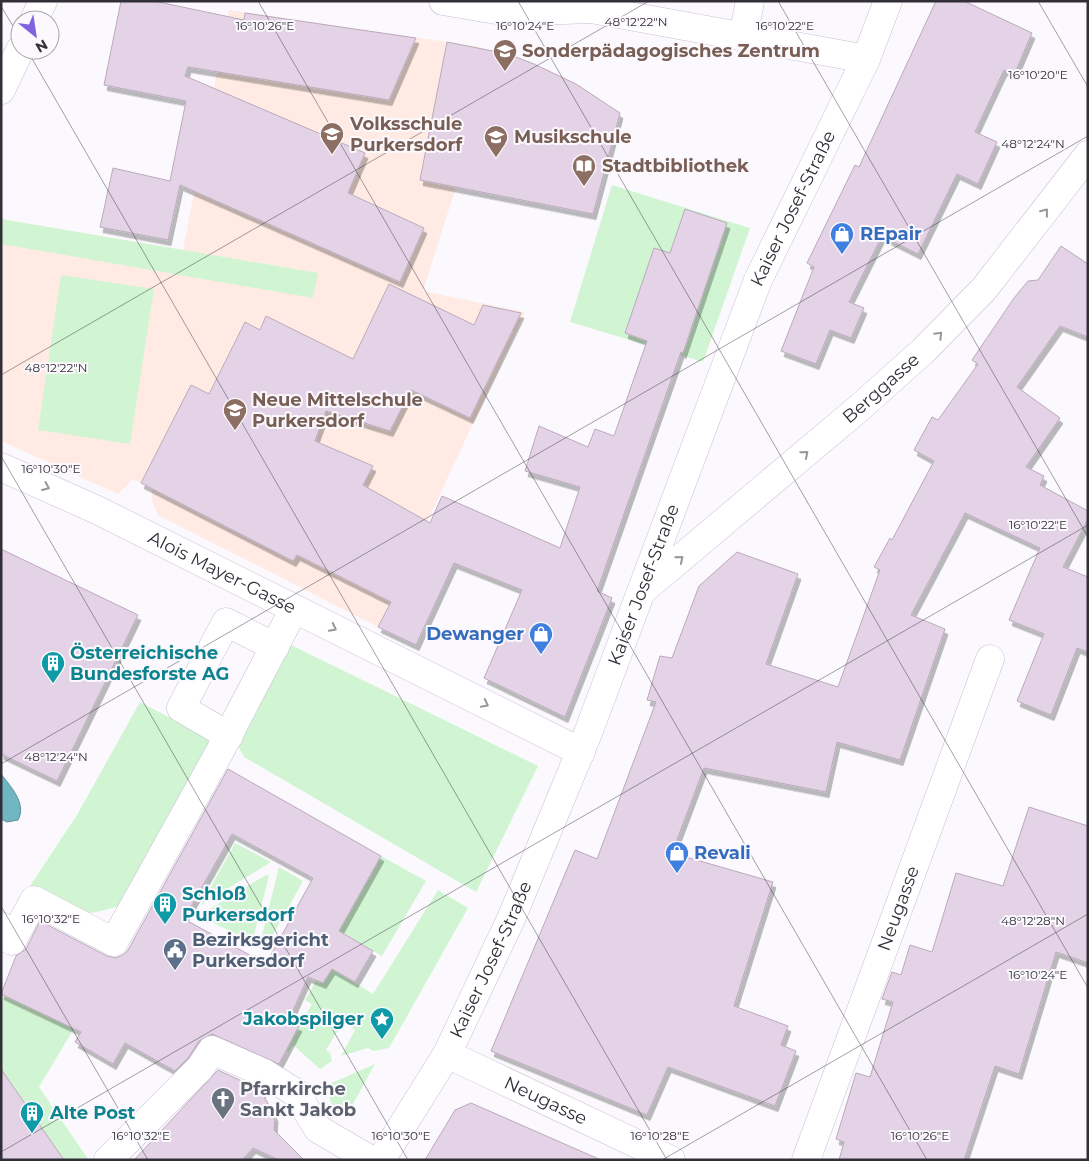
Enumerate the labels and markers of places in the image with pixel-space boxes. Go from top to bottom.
school or university icon: Sonderpädagogisches Zentrum [492,38,518,72]
place label: Sonderpädagogisches Zentrum [522,40,820,62]
place label: Volksschule Purkersdorf [349,113,463,156]
school or university icon: Volksschule Purkersdorf [319,121,345,155]
school or university icon: Musikschule [483,124,509,158]
place label: Musikschule [514,126,632,148]
library icon: Stadtbibliothek [571,153,597,187]
place label: Stadtbibliothek [602,155,749,177]
shop icon: REpair [829,221,855,255]
place label: REpair [860,223,922,245]
place label: Neue Mittelschule Purkersdorf [252,389,423,432]
school or university icon: Neue Mittelschule Purkersdorf [222,397,248,431]
shop icon: Dewanger [528,621,554,655]
place label: Dewanger [426,623,524,645]
place label: Österreichische Bundesforste AG [70,642,229,685]
building icon: Österreichische Bundesforste AG [40,650,66,684]
shop icon: Revali [664,840,690,874]
place label: Revali [694,842,751,864]
place label: Schloß Purkersdorf [182,883,295,926]
building icon: Schloß Purkersdorf [152,891,178,925]
place label: Bezirksgericht Purkersdorf [192,929,329,972]
public building icon: Bezirksgericht Purkersdorf [162,937,188,971]
place icon: Jakobspilger [369,1006,395,1040]
place label: Jakobspilger [242,1008,364,1030]
place label: Pfarrkirche Sankt Jakob [240,1078,356,1121]
church icon: Pfarrkirche Sankt Jakob [210,1086,236,1120]
building icon: Alte Post [19,1100,45,1134]
place label: Alte Post [49,1102,136,1124]

